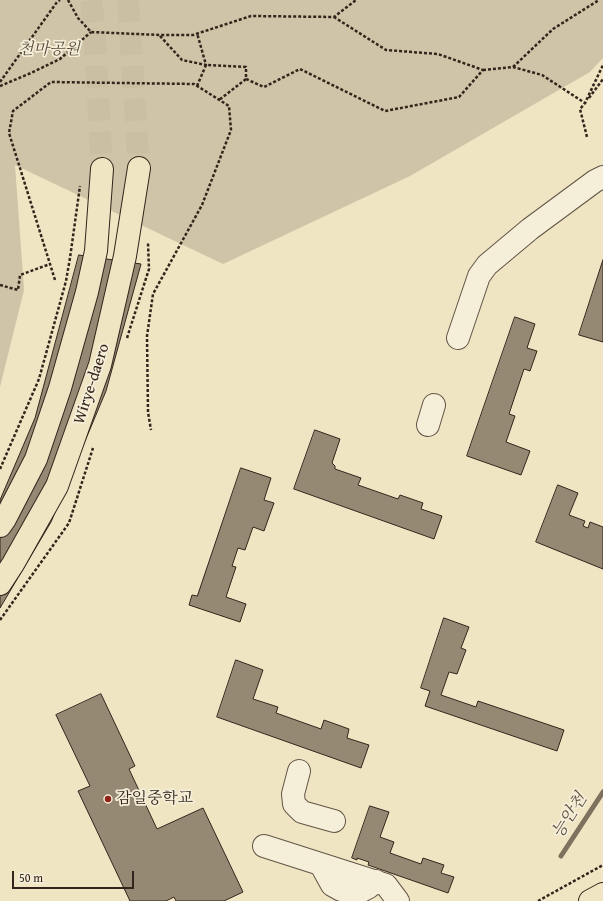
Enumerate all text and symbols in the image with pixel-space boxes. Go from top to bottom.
park label: 천마공원 [18,40,80,60]
street label: Wirye-daero [70,341,114,427]
place label: 감일중학교 [116,789,193,809]
water label: 능안천 [548,790,592,842]
marker: 감일중학교 [103,794,113,804]
scale bar [14,863,136,889]
text: 50 m [19,869,43,886]

